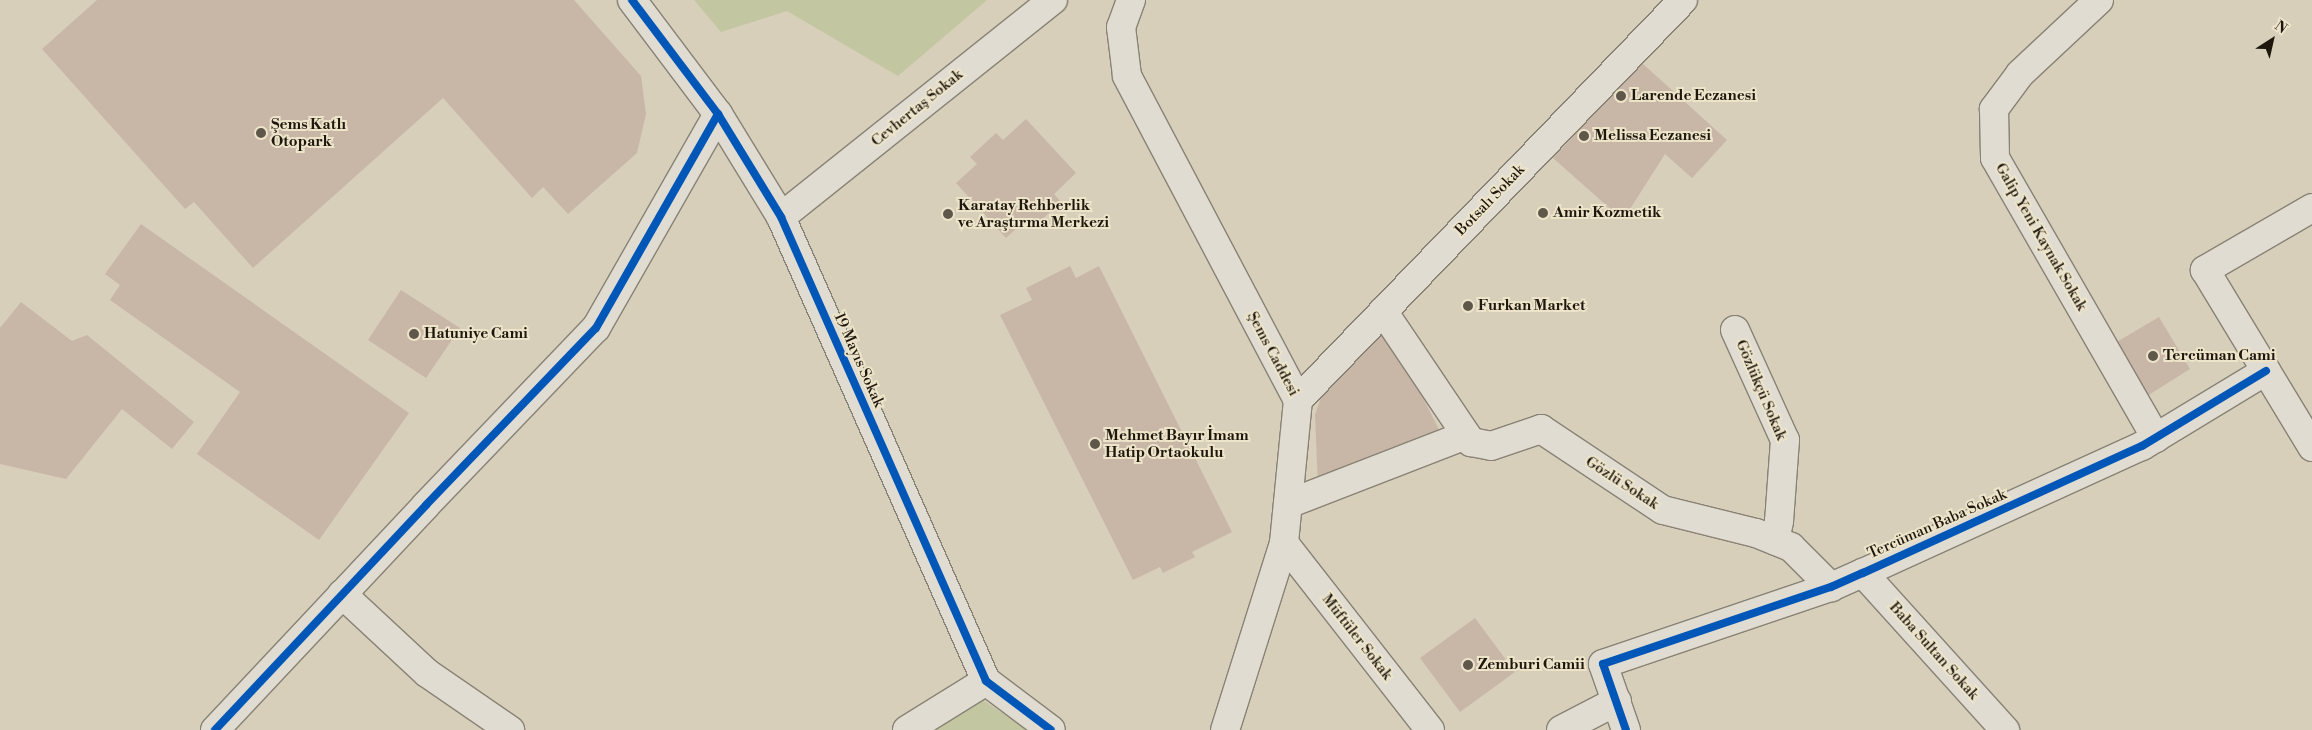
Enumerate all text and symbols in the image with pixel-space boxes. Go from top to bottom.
north arrow [2247,15,2297,65]
text: N [2271,17,2290,38]
street label: Cevhertaş Sokak [868,66,966,150]
place label: Larende Eczanesi [1631,87,1756,105]
marker: Larende Eczanesi [1615,90,1627,102]
place label: Şems Katlı Otopark [271,115,346,150]
marker: Şems Katlı Otopark [255,127,267,139]
place label: Melissa Eczanesi [1594,127,1711,145]
marker: Melissa Eczanesi [1578,130,1590,142]
street label: Galip Yeni Kaynak Sokak [1991,160,2091,314]
street label: Botsalı Sokak [1452,161,1528,239]
place label: Karatay Rehberlik ve Araştırma Merkezi [958,196,1109,231]
place label: Amir Kozmetik [1553,204,1661,222]
marker: Amir Kozmetik [1537,207,1549,219]
marker: Karatay Rehberlik ve Araştırma Merkezi [942,208,954,220]
place label: Furkan Market [1478,297,1585,315]
marker: Furkan Market [1462,300,1474,312]
street label: Şems Caddesi [1243,309,1303,399]
street label: 19 Mayıs Sokak [830,310,888,410]
place label: Hatuniye Cami [424,325,528,343]
marker: Hatuniye Cami [408,328,420,340]
street label: Gözlükçü Sokak [1732,337,1790,443]
place label: Tercüman Cami [2163,347,2275,365]
marker: Tercüman Cami [2147,350,2159,362]
place label: Mehmet Bayır İmam Hatip Ortaokulu [1105,426,1249,461]
marker: Mehmet Bayır İmam Hatip Ortaokulu [1089,438,1101,450]
street label: Gözlü Sokak [1582,453,1662,513]
street label: Tercüman Baba Sokak [1865,485,2009,563]
street label: Müftüler Sokak [1318,590,1396,684]
street label: Baba Sultan Sokak [1886,599,1982,703]
place label: Zemburi Camii [1478,656,1585,674]
marker: Zemburi Camii [1462,659,1474,671]

